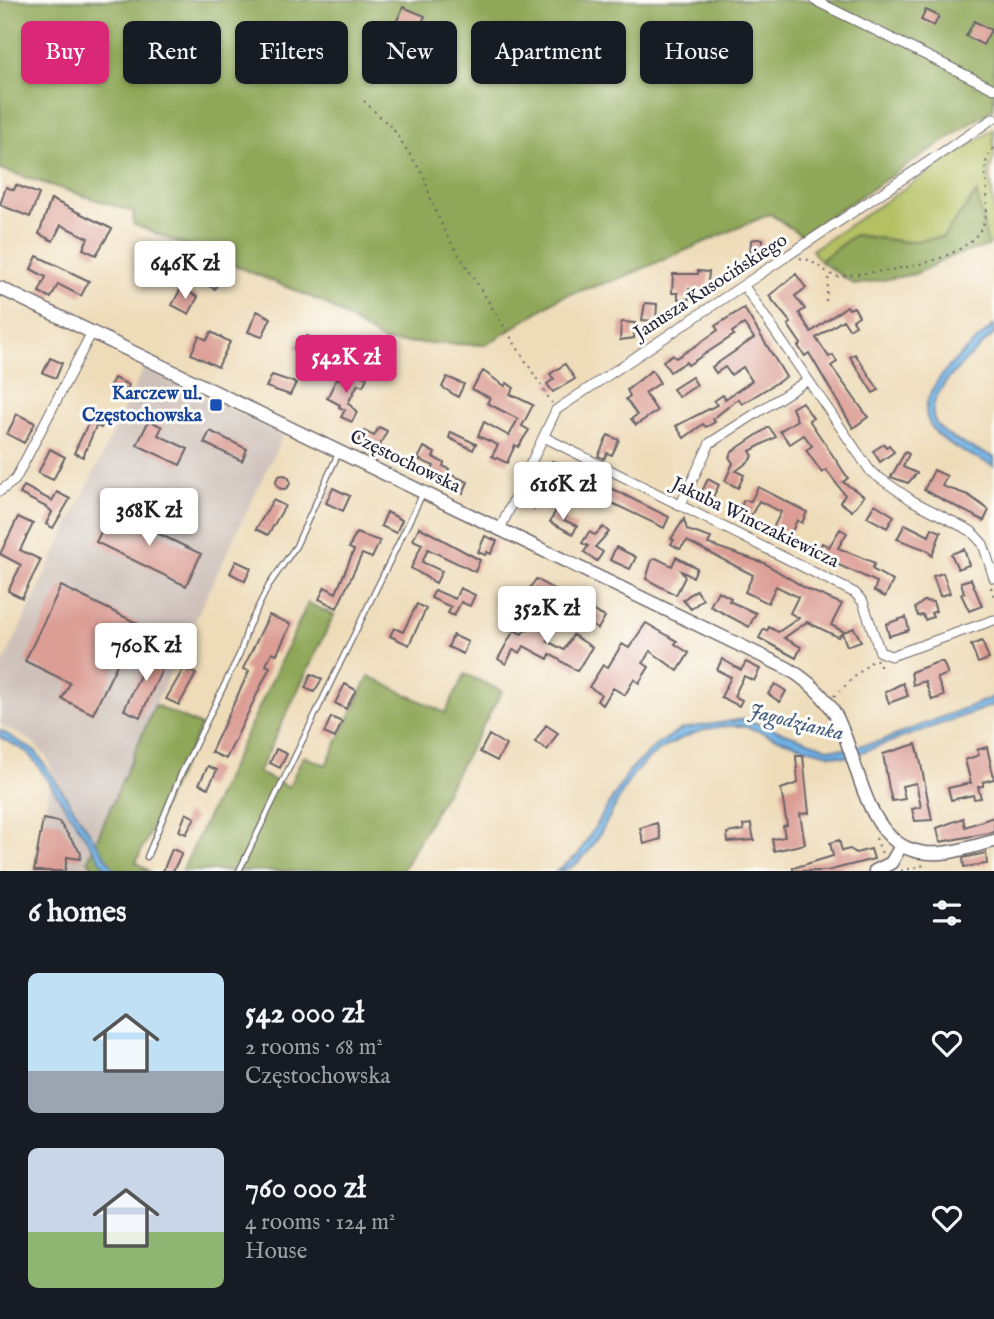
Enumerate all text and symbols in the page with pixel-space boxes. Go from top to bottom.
chip: Buy [21,21,109,84]
chip: Rent [123,21,221,84]
chip: Filters [235,21,348,84]
chip: New [362,21,457,84]
chip: Apartment [471,21,626,84]
chip: House [640,21,753,84]
street label: Janusza Kusocińskiego [628,228,792,347]
pin: 646K zł [120,242,250,301]
text: 646K zł [150,249,220,278]
pin: 542K zł [281,336,411,395]
text: 542K zł [312,343,380,372]
place label: Karczew ul. Częstochowska [82,382,203,428]
marker: Karczew ul. Częstochowska [208,397,224,413]
street label: Częstochowska [346,425,465,499]
pin: 616K zł [498,462,628,522]
text: 616K zł [530,470,596,499]
street label: Jakuba Winczakiewicza [666,471,843,574]
pin: 368K zł [84,489,214,548]
text: 368K zł [116,496,182,525]
pin: 352K zł [482,586,612,646]
text: 352K zł [514,594,580,623]
pin: 760K zł [81,624,211,683]
text: 760K zł [111,631,181,660]
water label: Jagodzianka [746,698,846,748]
text: 6 homes [28,894,127,932]
icon: filters [928,894,966,932]
text: 542 000 zł [245,995,364,1033]
icon: home [84,1001,168,1085]
icon: heart [928,1024,966,1062]
text: 2 rooms · 68 m² [245,1033,383,1062]
text: Częstochowska [245,1062,390,1091]
text: 760 000 zł [245,1170,366,1208]
icon: home [84,1176,168,1260]
icon: heart [928,1199,966,1237]
text: 4 rooms · 124 m² [245,1208,395,1237]
text: House [245,1237,307,1266]

